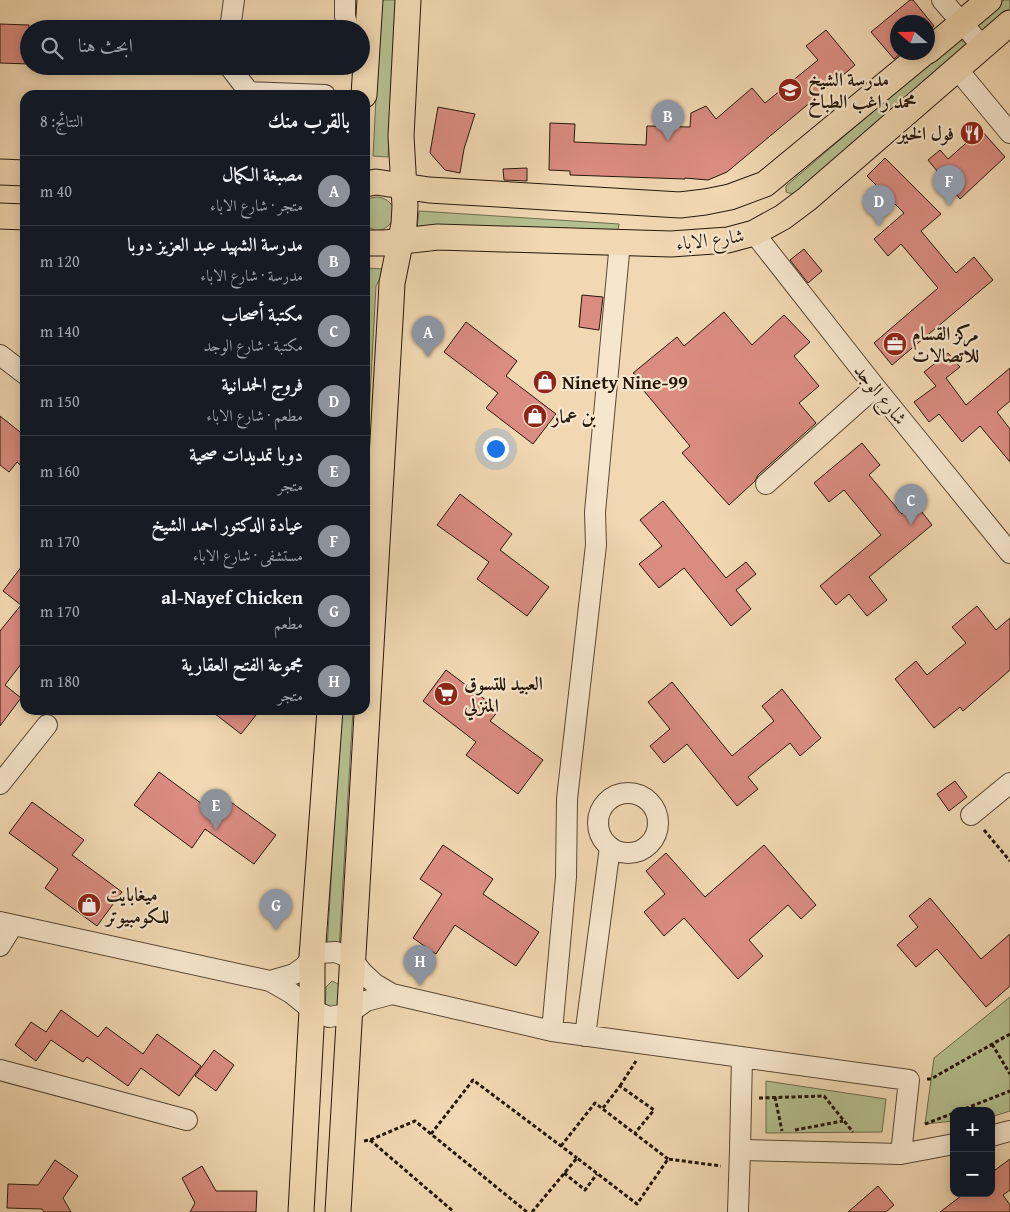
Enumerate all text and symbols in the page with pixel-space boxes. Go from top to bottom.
north arrow [890,15,935,60]
search box [20,20,370,75]
text: ابحث هنا [78,31,133,59]
icon: search [38,34,66,62]
place label: مدرسة الشيخ محمد راغب الطباخ [808,65,916,119]
school or university icon: مدرسة الشيخ محمد راغب الطباخ [777,77,803,103]
pin: B [652,100,684,141]
text: بالقرب منك [268,105,350,136]
text: النتائج: 8 [40,109,83,133]
place label: فول الخير [896,119,954,147]
restaurant icon: فول الخير [959,120,985,146]
text: مصبغة الكمال [222,160,303,188]
pin: F [933,165,965,206]
text: 40 m [40,179,72,203]
text: A [329,179,339,203]
pin: D [863,185,895,226]
text: متجر · شارع الاباء [210,193,303,217]
street label: شارع الاباء [674,221,746,259]
text: مدرسة الشهيد عبد العزيز دوبا [127,230,303,258]
text: 120 m [40,249,80,273]
text: B [329,249,339,273]
text: مدرسة · شارع الاباء [200,263,303,287]
text: مكتبة أصحاب [221,300,303,328]
pin: A [412,316,444,357]
text: 140 m [40,319,80,343]
text: C [329,319,339,343]
place label: مركز القسام للاتصالات [912,319,979,369]
office icon: مركز القسام للاتصالات [882,331,908,357]
text: مكتبة · شارع الوجد [203,333,303,357]
street label: شارع الوجد [846,357,914,432]
place label: Ninety Nine-99 [562,368,688,396]
shop icon: Ninety Nine-99 [532,369,558,395]
text: فروج الحمدانية [221,370,303,398]
text: 150 m [40,389,80,413]
text: D [329,389,339,413]
place label: بن عمار [550,402,596,430]
text: مطعم · شارع الاباء [206,403,303,427]
shop icon: بن عمار [522,403,548,429]
your location [483,436,509,462]
text: دوبا تمديدات صحية [189,440,303,468]
text: 160 m [40,459,80,483]
text: E [330,459,338,483]
text: متجر [278,473,303,497]
pin: C [895,484,927,525]
text: عيادة الدكتور احمد الشيخ [151,510,303,538]
text: 170 m [40,529,80,553]
text: F [330,529,338,553]
text: مستشفى · شارع الاباء [193,543,303,567]
text: al-Nayef Chicken [161,583,303,611]
text: 170 m [40,599,80,623]
text: G [329,599,339,623]
text: مطعم [274,611,303,635]
text: مجموعة الفتح العقارية [182,650,303,678]
text: 180 m [40,669,80,693]
text: H [328,669,340,693]
place label: العبيد للتسوق المنزلي [463,669,543,721]
supermarket icon: العبيد للتسوق المنزلي [433,681,459,707]
text: متجر [278,683,303,707]
pin: E [200,789,232,830]
place label: ميغابايت للكومبيوتر [104,880,169,930]
pin: G [260,889,292,930]
shop icon: ميغابايت للكومبيوتر [76,892,102,918]
pin: H [404,945,436,986]
map controls [950,1107,995,1197]
button: + [950,1107,995,1152]
button: − [950,1152,995,1197]

